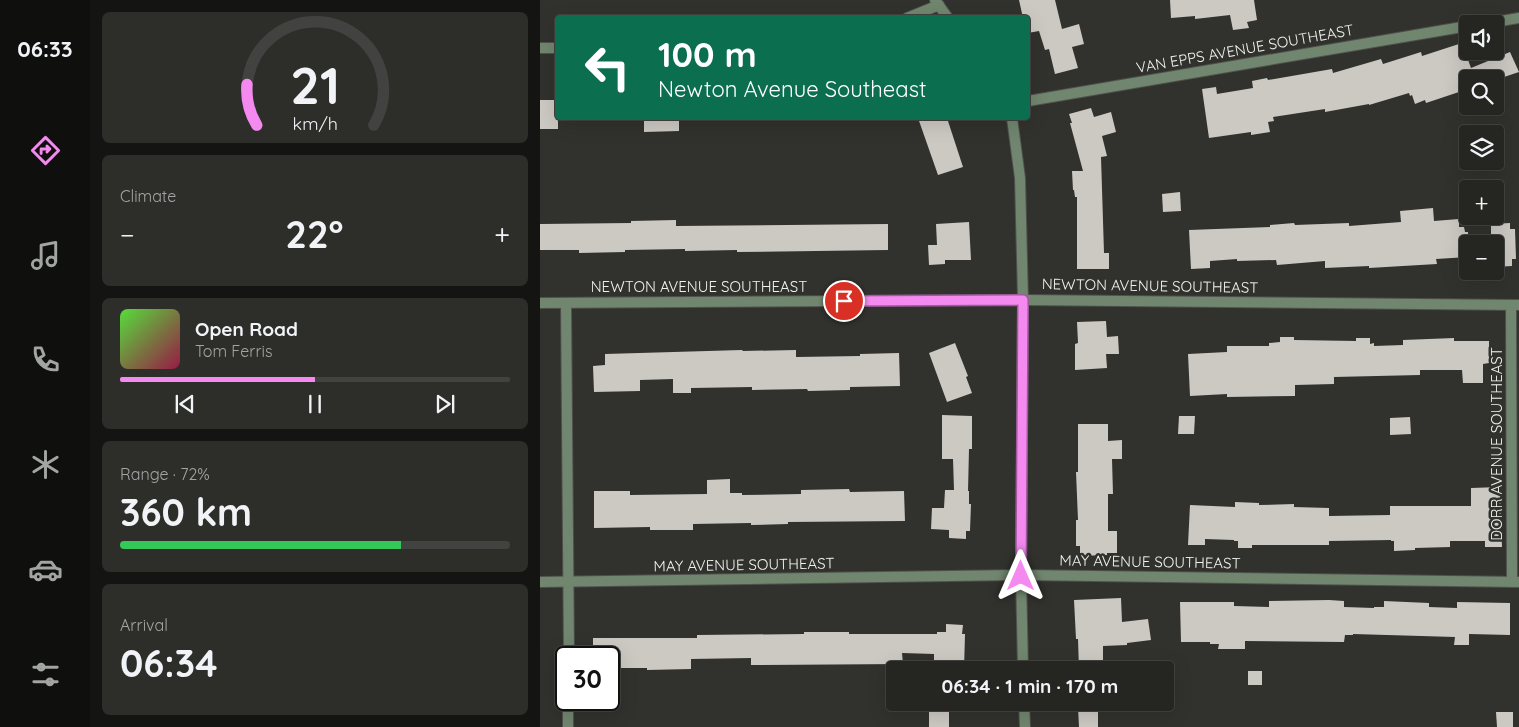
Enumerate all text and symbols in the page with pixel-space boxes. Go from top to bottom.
map controls [1459,15,1504,280]
button: sound [1459,15,1504,60]
street label: VAN EPPS AVENUE SOUTHEAST [1135,20,1355,77]
text: 100 m [658,32,757,76]
text: 06:33 [17,35,73,63]
icon: left [575,35,640,100]
text: 21 [290,52,340,117]
button: search [1459,70,1504,115]
text: Newton Avenue Southeast [658,75,926,103]
text: km/h [292,112,338,134]
button: layers [1459,125,1504,170]
icon: directions [28,133,63,168]
button: + [1459,180,1504,225]
text: Climate [120,186,176,206]
text: 22° [285,210,343,258]
text: − [120,217,135,252]
text: + [494,217,510,252]
button: − [1459,235,1504,280]
icon: music [28,238,63,273]
street label: NEWTON AVENUE SOUTHEAST [1042,274,1258,297]
street label: NEWTON AVENUE SOUTHEAST [591,277,807,296]
pin [823,280,865,322]
icon: arrive [830,287,858,315]
text: Open Road [195,317,298,341]
text: Tom Ferris [195,341,272,361]
icon: phone [28,342,63,377]
street label: DORR AVENUE SOUTHEAST [1487,347,1506,541]
icon: previous [171,390,199,418]
icon: pause [301,390,329,418]
icon: next [431,390,459,418]
icon: climate [28,447,63,482]
text: Range · 72% [120,464,210,484]
text: 360 km [120,488,252,536]
position arrow [994,549,1046,601]
street label: MAY AVENUE SOUTHEAST [1059,550,1241,573]
icon: car [28,552,63,587]
street label: MAY AVENUE SOUTHEAST [653,553,835,576]
text: Arrival [120,615,168,635]
text: 06:34 [120,639,217,687]
speed limit sign: 30 [555,646,620,711]
icon: filters [28,657,63,692]
text: 06:34 · 1 min · 170 m [942,674,1118,698]

